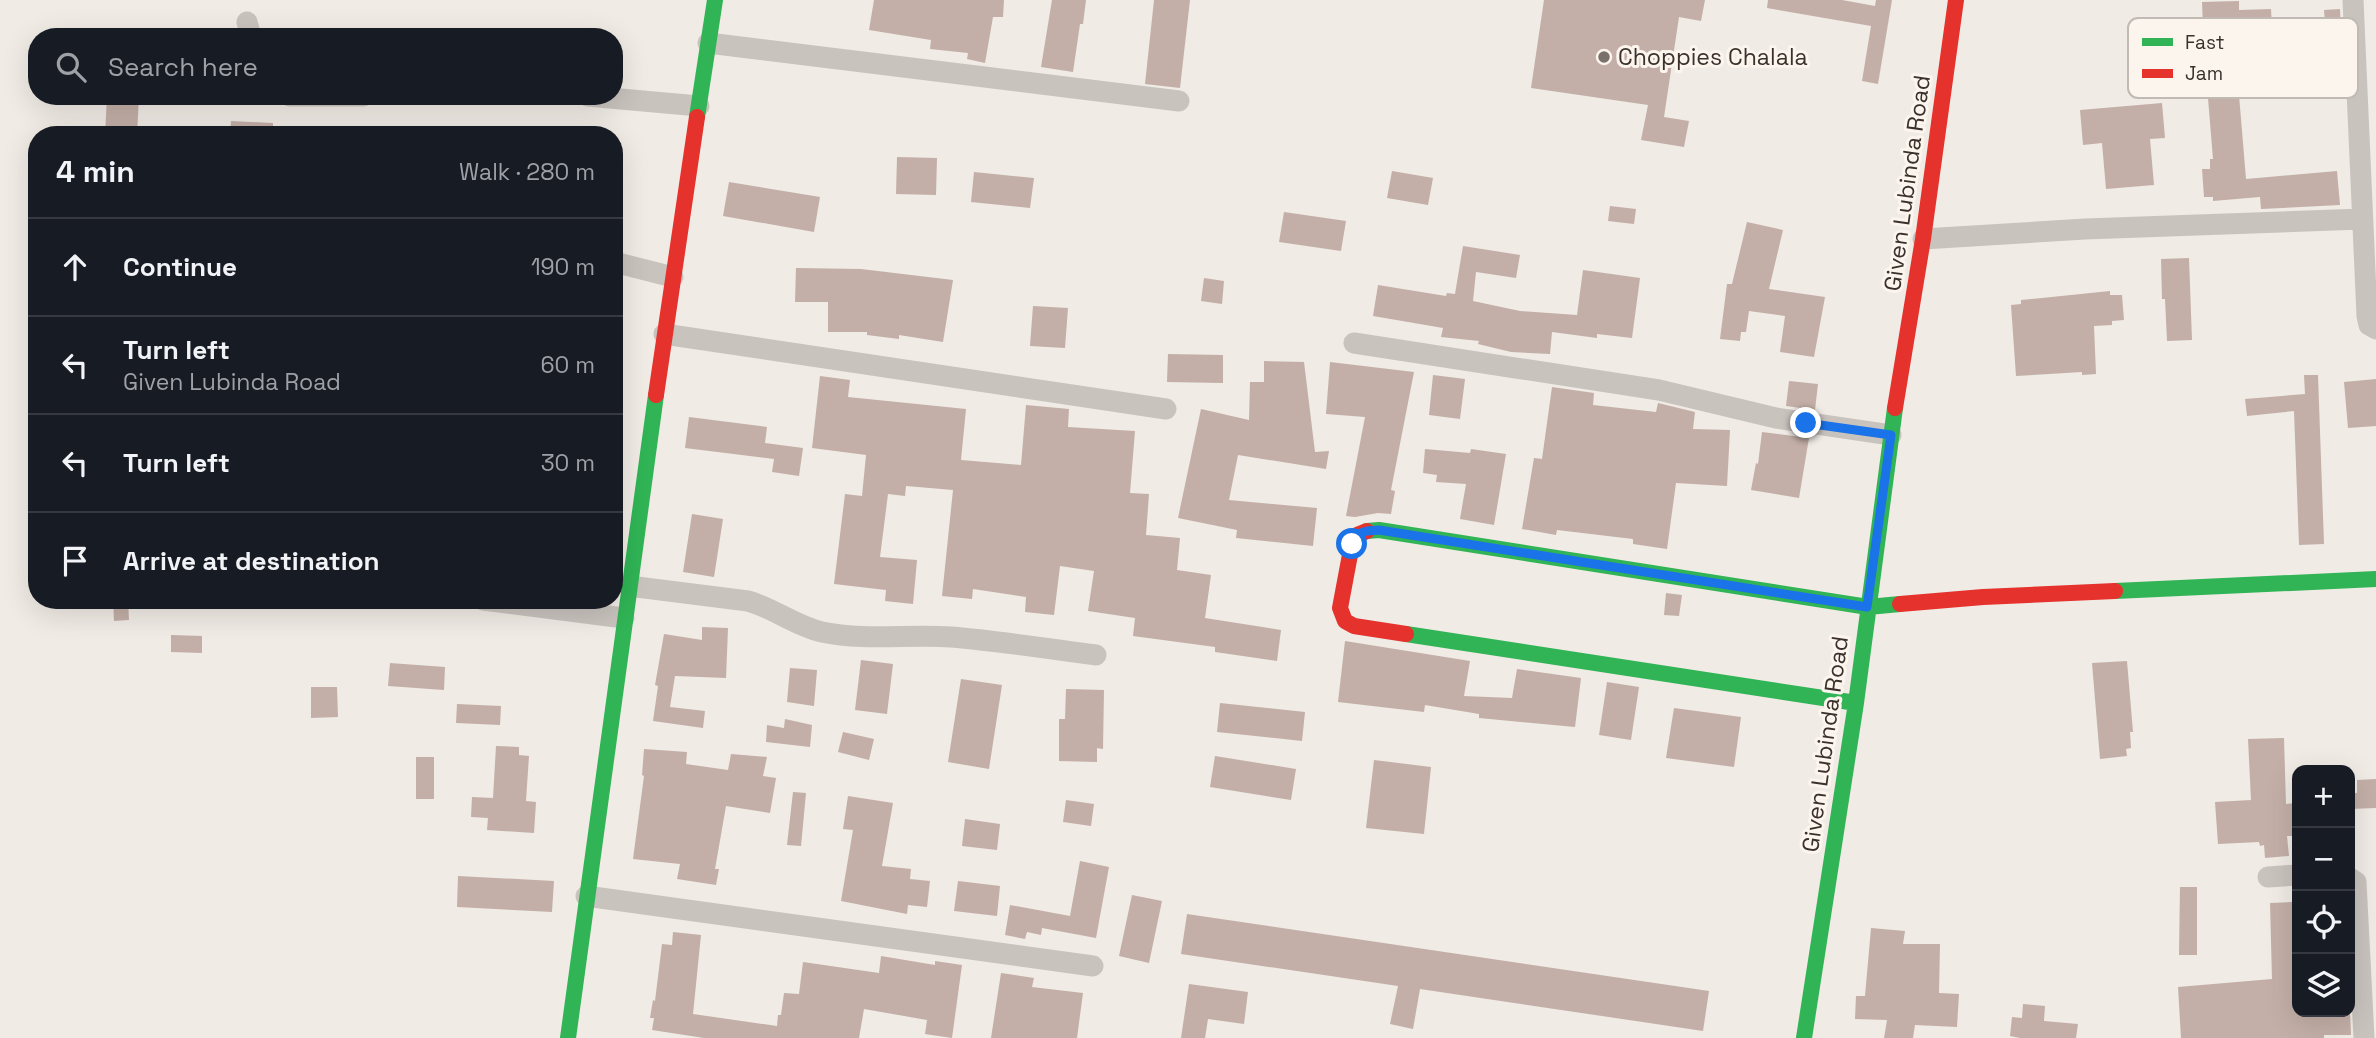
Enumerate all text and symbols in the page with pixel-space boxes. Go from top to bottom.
legend [2128,18,2358,98]
search box [28,28,623,105]
text: Fast [2185,30,2225,55]
place label: Choppies Chalala [1618,42,1808,72]
icon: search [52,48,90,86]
marker: Choppies Chalala [1596,49,1612,65]
text: Search here [108,50,258,84]
text: Jam [2185,61,2223,86]
street label: Given Lubinda Road [1877,73,1937,293]
text: 4 min [56,152,135,191]
text: Walk · 280 m [459,157,595,187]
icon: ahead [56,248,94,286]
text: Continue [123,250,237,284]
text: 190 m [531,252,595,282]
text: Turn left [123,333,230,367]
icon: left [56,346,94,384]
text: 60 m [540,350,595,380]
text: Given Lubinda Road [123,367,341,397]
route end [1790,407,1821,438]
icon: left [56,444,94,482]
text: Turn left [123,446,230,480]
text: 30 m [541,448,595,478]
route start [1336,528,1367,559]
icon: arrive [56,542,94,580]
text: Arrive at destination [123,544,380,578]
street label: Given Lubinda Road [1795,634,1855,854]
map controls [2292,765,2355,1017]
button: + [2292,765,2355,828]
button: − [2292,828,2355,891]
button: locate [2292,891,2355,954]
button: layers [2292,954,2355,1017]

